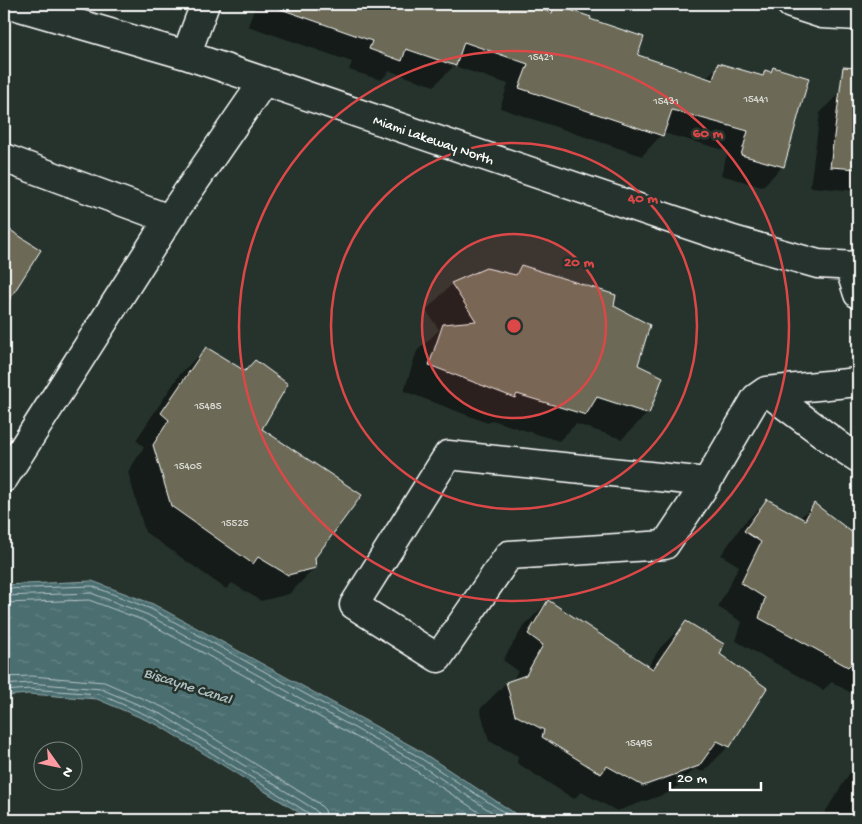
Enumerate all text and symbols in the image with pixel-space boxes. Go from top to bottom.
house number: 15421 [527,52,554,64]
house number: 15441 [742,94,769,106]
house number: 15431 [652,96,679,108]
street label: Miami Lakeway North [371,113,496,170]
text: 60 m [693,125,724,143]
text: 40 m [627,190,658,208]
text: 20 m [564,254,594,272]
centre of rings [505,317,523,335]
house number: 15485 [193,401,222,413]
house number: 15405 [173,461,202,473]
house number: 15525 [220,518,249,530]
water label: Biscayne Canal [141,664,235,710]
house number: 15495 [625,738,653,750]
north arrow [32,742,82,792]
scale bar [670,759,761,791]
text: N [57,763,76,780]
text: 20 m [677,770,707,788]

